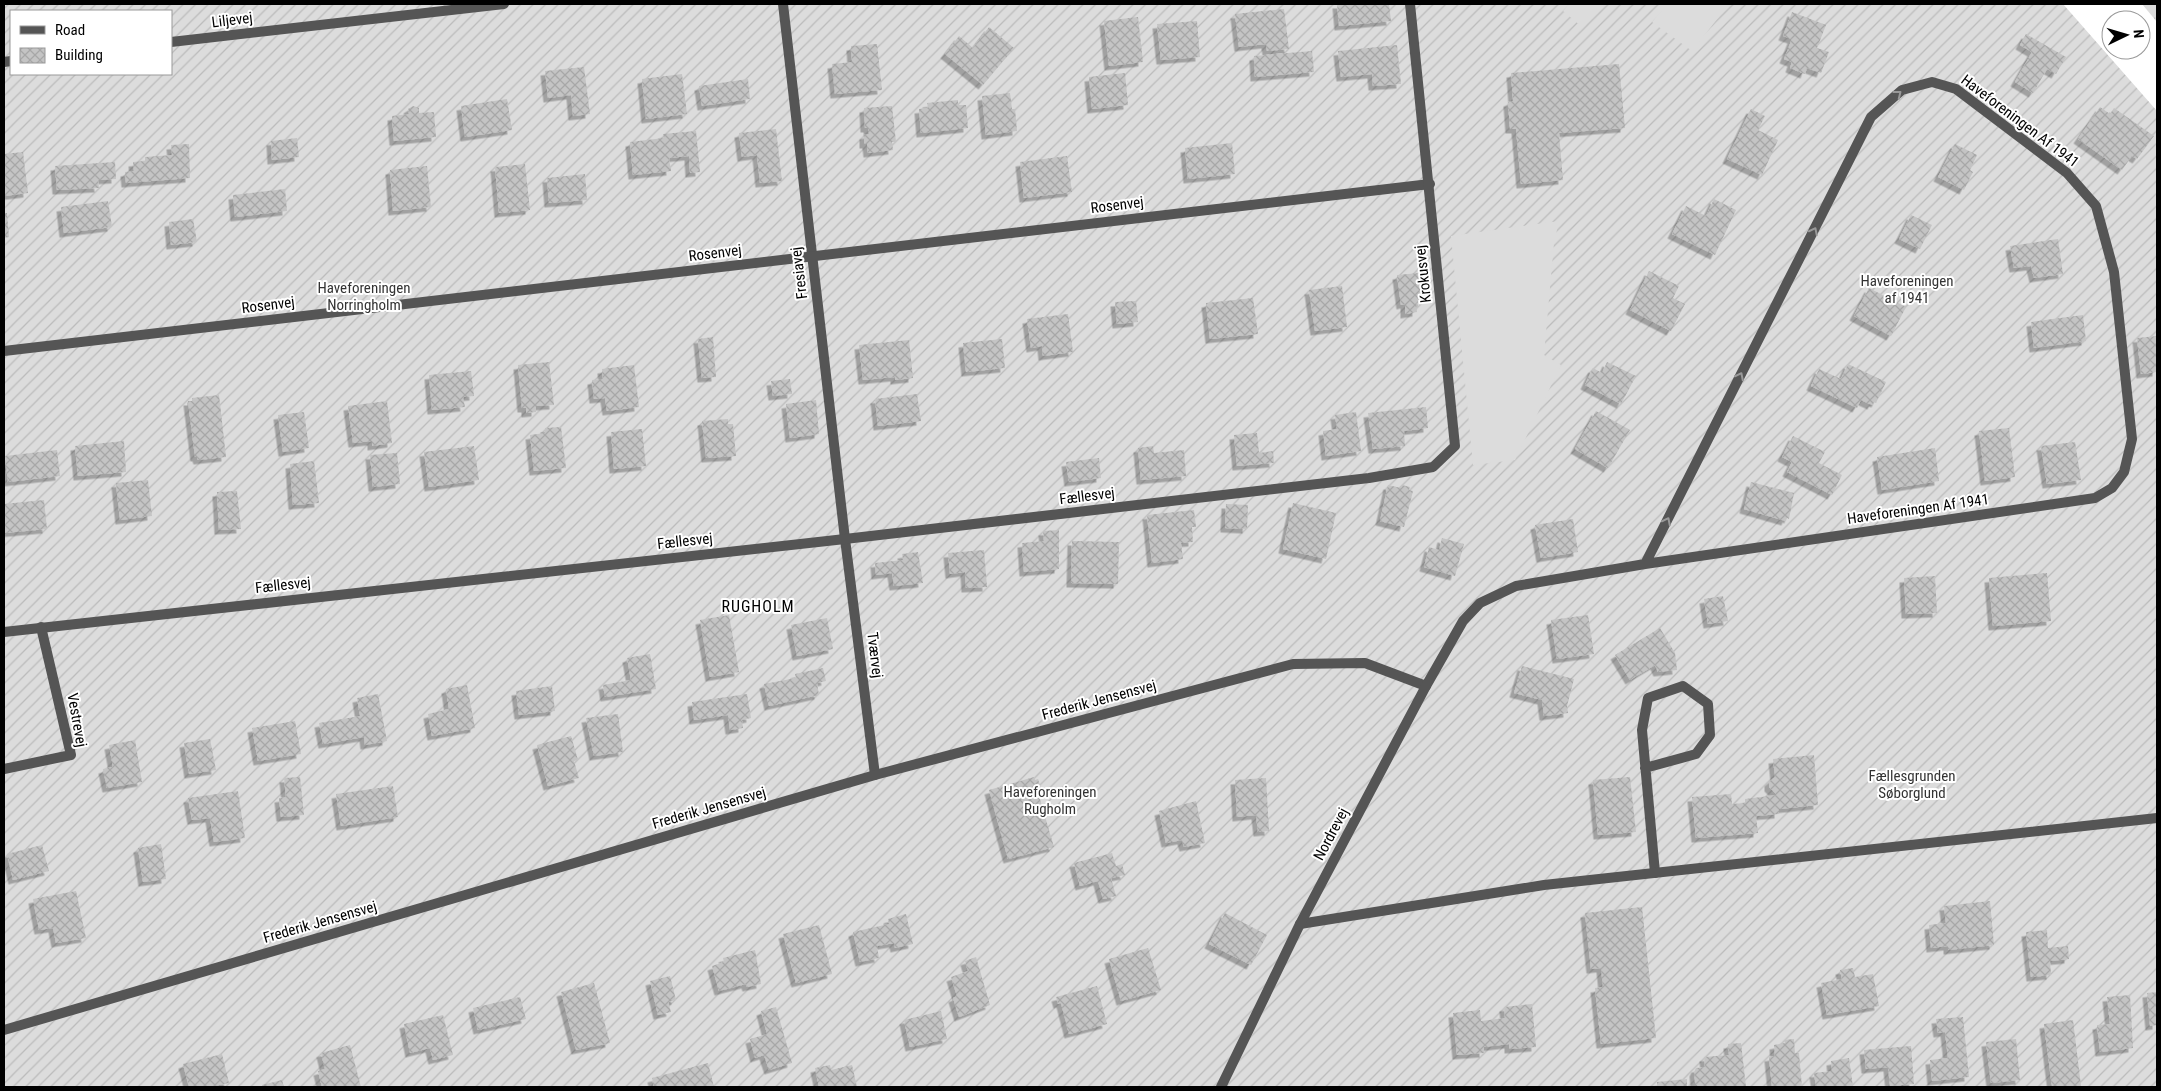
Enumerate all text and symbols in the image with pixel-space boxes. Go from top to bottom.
street label: Liljevej [211,9,253,31]
legend [10,10,172,75]
north arrow [2101,10,2151,60]
text: Road [55,21,85,39]
text: N [2131,29,2147,39]
text: Building [55,46,103,64]
street label: Haveforeningen Af 1941 [1957,71,2083,171]
one-way arrow [1892,92,1901,100]
street label: Rosenvej [1089,193,1145,217]
one-way arrow [1808,227,1818,236]
street label: Rosenvej [687,241,743,265]
street label: Krokusvej [1411,244,1435,304]
street label: Fresiavej [787,246,811,300]
park label: Haveforeningen af 1941 [1860,272,1954,307]
park label: Haveforeningen Norringholm [317,279,411,314]
street label: Rosenvej [240,293,296,317]
one-way arrow [1734,372,1744,381]
street label: Fællesvej [1058,484,1116,508]
street label: Haveforeningen Af 1941 [1846,490,1990,528]
one-way arrow [1661,517,1671,526]
street label: Fællesvej [656,529,714,553]
street label: Fællesvej [254,573,312,597]
district label: RUGHOLM [721,597,795,616]
street label: Tværvej [863,631,887,679]
street label: Frederik Jensensvej [1040,676,1158,724]
street label: Vestrevej [63,692,91,748]
park label: Fællesgrunden Søborglund [1868,767,1956,802]
street label: Frederik Jensensvej [650,783,768,833]
park label: Haveforeningen Rugholm [1003,783,1097,818]
street label: Nordrevej [1310,805,1352,863]
street label: Frederik Jensensvej [261,897,379,947]

